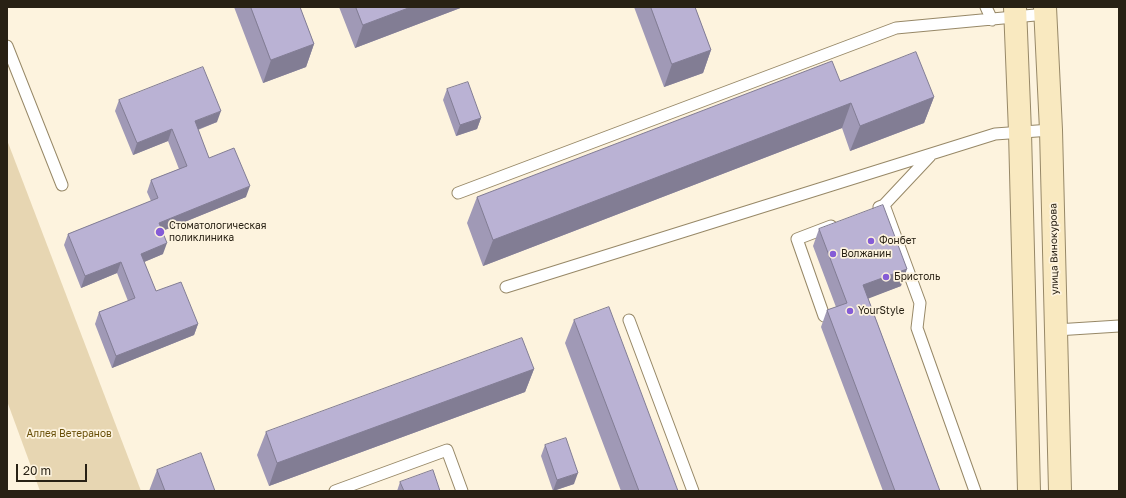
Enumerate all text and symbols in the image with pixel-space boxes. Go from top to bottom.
street label: улица Винокурова [1047,203,1061,295]
place label: Cтоматологическая поликлиника [169,220,266,244]
marker: Cтоматологическая поликлиника [154,226,166,238]
place label: Фонбет [879,235,916,247]
marker: Фонбет [866,236,876,246]
place label: Волжанин [841,248,891,260]
marker: Волжанин [828,249,838,259]
place label: Бристоль [894,271,940,283]
marker: Бристоль [881,272,891,282]
place label: YourStyle [858,305,904,317]
marker: YourStyle [845,306,855,316]
park label: Аллея Ветеранов [26,428,112,440]
scale bar [18,456,89,482]
text: 20 m [23,463,51,478]

